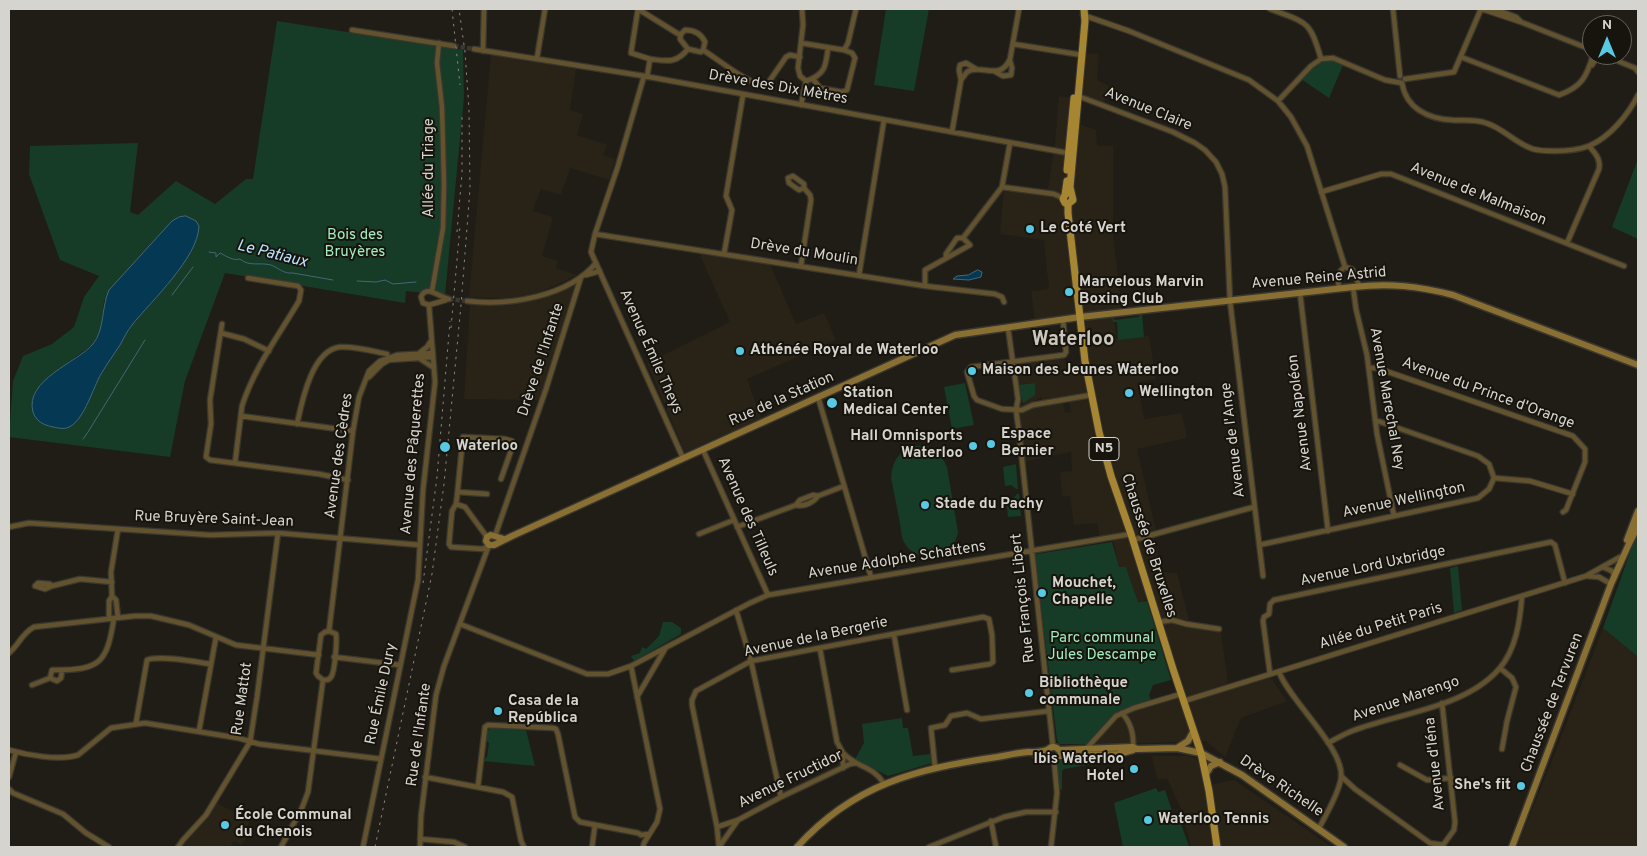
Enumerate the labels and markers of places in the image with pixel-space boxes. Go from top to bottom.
place label: Le Coté Vert [1040,220,1126,238]
marker: Le Coté Vert [1024,223,1036,235]
place label: Marvelous Marvin Boxing Club [1079,274,1204,309]
marker: Marvelous Marvin Boxing Club [1063,286,1075,298]
place label: Athénée Royal de Waterloo [750,342,938,360]
marker: Athénée Royal de Waterloo [734,345,746,357]
place label: Maison des Jeunes Waterloo [982,362,1179,380]
marker: Maison des Jeunes Waterloo [966,365,978,377]
place label: Wellington [1139,384,1213,402]
place label: Station Medical Center [843,385,948,420]
marker: Wellington [1123,387,1135,399]
marker: Station Medical Center [825,396,839,410]
place label: Espace Bernier [1001,426,1054,461]
place label: Hall Omnisports Waterloo [850,428,963,463]
place label: Waterloo [456,438,518,456]
marker: Espace Bernier [985,438,997,450]
marker: Waterloo [438,440,452,454]
marker: Hall Omnisports Waterloo [967,440,979,452]
place label: Stade du Pachy [935,496,1043,514]
marker: Stade du Pachy [919,499,931,511]
place label: Mouchet, Chapelle [1052,575,1116,610]
marker: Mouchet, Chapelle [1036,587,1048,599]
place label: Bibliothèque communale [1039,675,1128,710]
marker: Bibliothèque communale [1023,687,1035,699]
place label: Casa de la República [508,693,579,728]
marker: Casa de la República [492,705,504,717]
place label: Ibis Waterloo Hotel [1033,751,1124,786]
marker: Ibis Waterloo Hotel [1128,763,1140,775]
place label: She's fit [1454,777,1511,795]
marker: She's fit [1515,780,1527,792]
place label: École Communal du Chenois [235,807,352,842]
place label: Waterloo Tennis [1158,811,1269,829]
marker: Waterloo Tennis [1142,814,1154,826]
marker: École Communal du Chenois [219,819,231,831]

